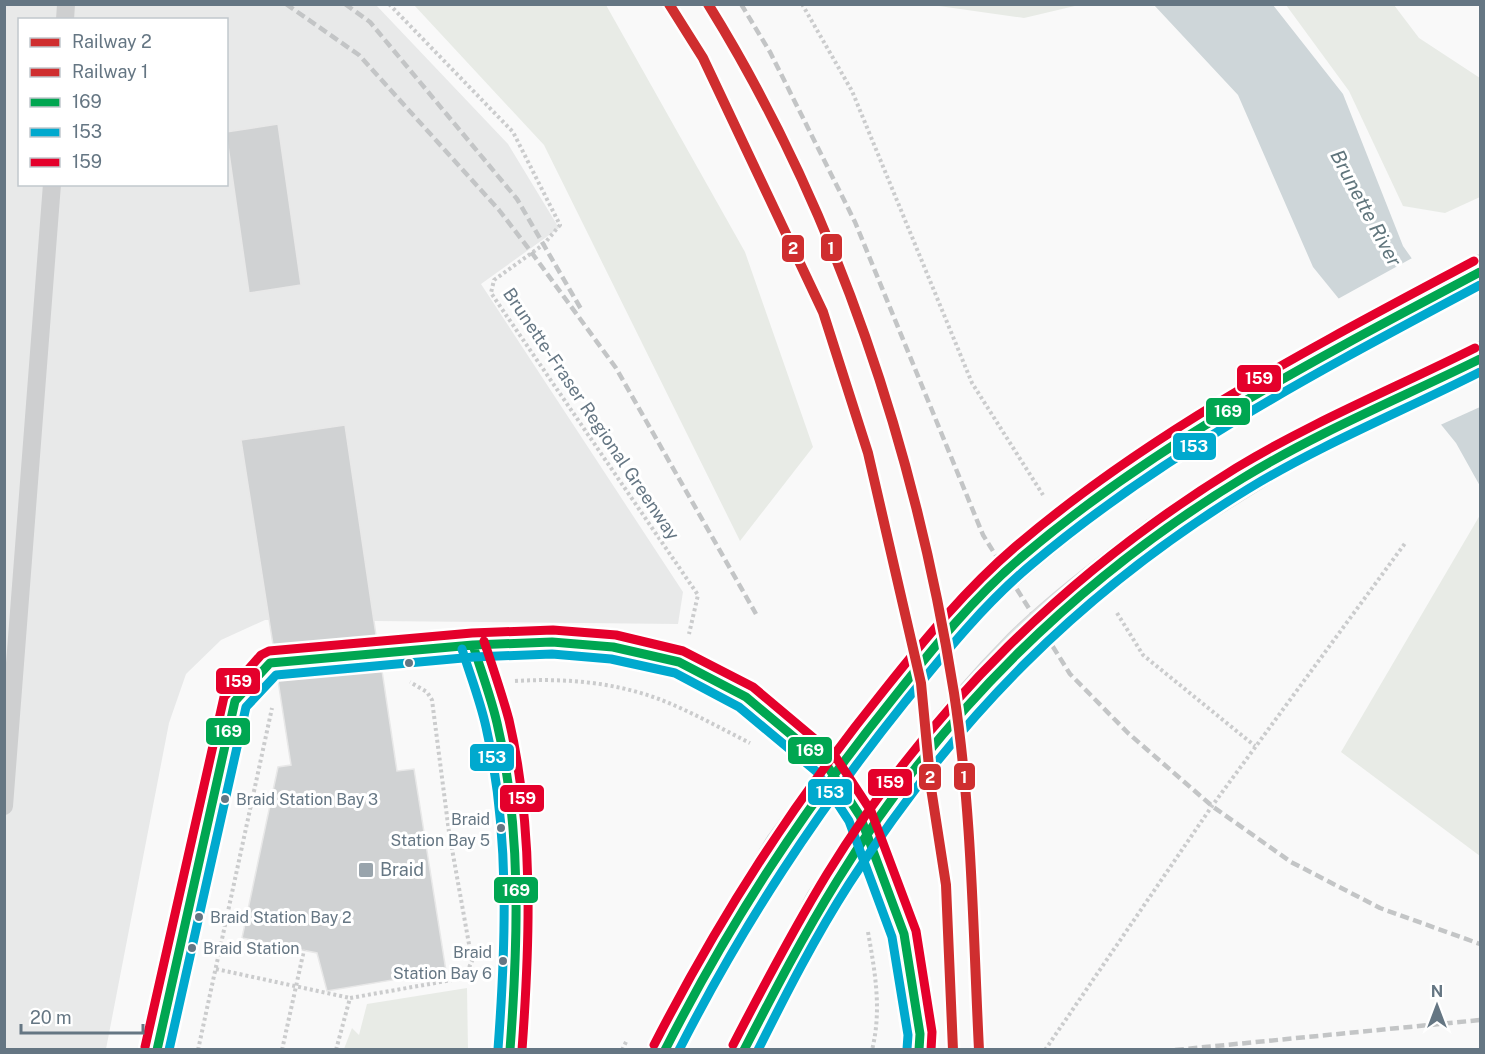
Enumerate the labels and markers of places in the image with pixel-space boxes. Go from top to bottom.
unlabelled marker [403,657,415,669]
place label: Braid Station Bay 3 [236,790,378,809]
marker: Braid Station Bay 3 [219,793,231,805]
place label: Braid Station Bay 5 [391,810,490,850]
marker: Braid Station Bay 5 [495,822,507,834]
place label: Braid [380,859,424,880]
marker: Braid [357,861,375,879]
place label: Braid Station Bay 2 [210,908,352,927]
marker: Braid Station Bay 2 [193,911,205,923]
place label: Braid Station [203,939,299,958]
marker: Braid Station [186,942,198,954]
place label: Braid Station Bay 6 [393,943,492,983]
marker: Braid Station Bay 6 [497,955,509,967]

